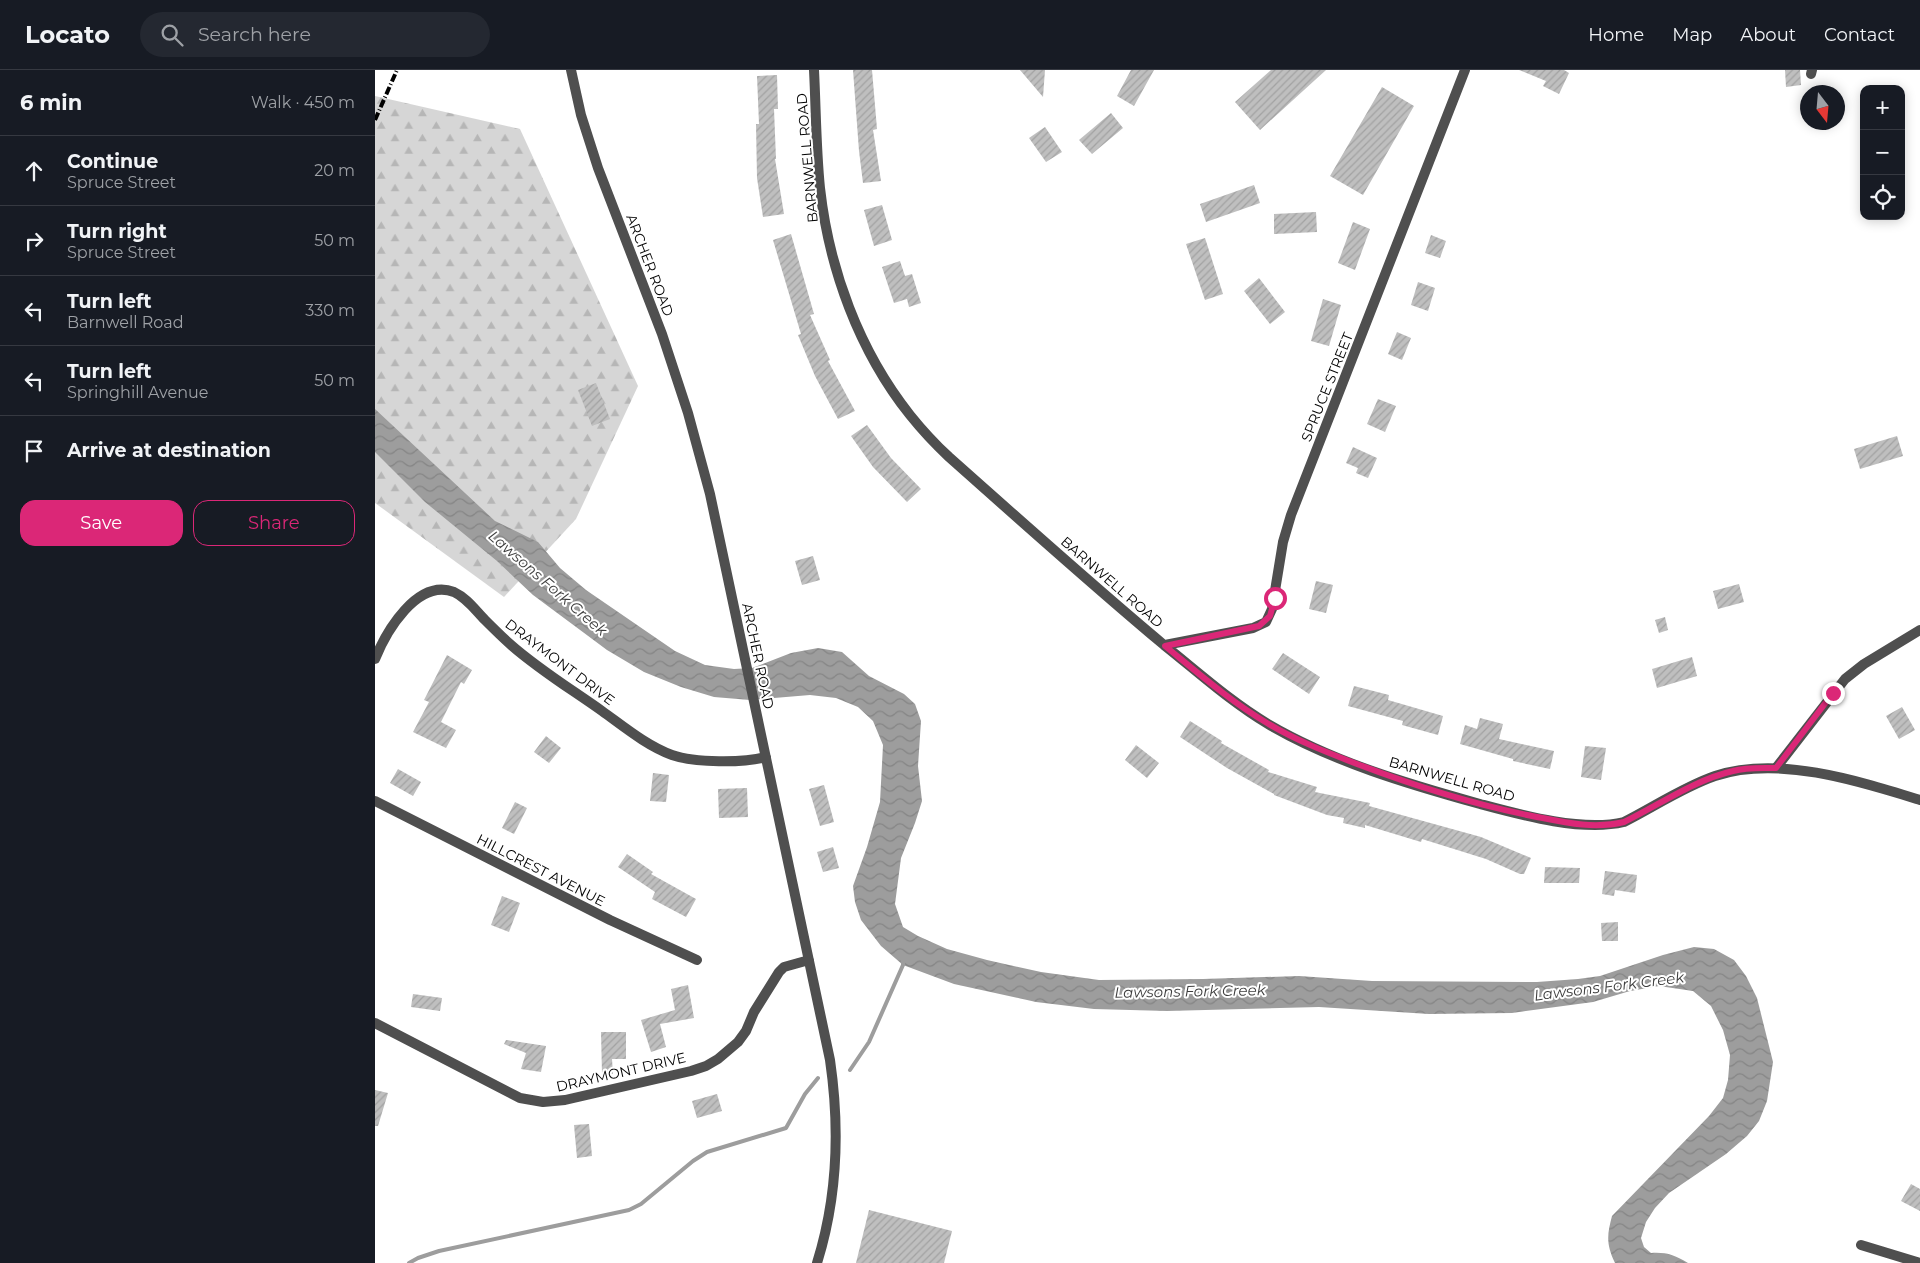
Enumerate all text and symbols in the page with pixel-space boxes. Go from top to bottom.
search box [140,12,490,57]
text: Locato [25,20,110,49]
icon: search [158,21,186,49]
text: Search here [198,23,311,46]
text: Home [1588,24,1644,46]
text: Map [1672,24,1712,46]
text: About [1740,24,1796,46]
text: Contact [1824,24,1895,46]
north arrow [1800,85,1845,130]
map controls [1860,85,1905,220]
button: + [1860,85,1905,130]
text: 6 min [20,90,82,115]
street label: BARNWELL ROAD [792,92,822,224]
text: Walk · 450 m [251,93,355,112]
button: − [1860,130,1905,175]
text: Continue [67,150,158,173]
icon: ahead [20,157,48,185]
text: 20 m [314,161,355,180]
text: Spruce Street [67,173,176,192]
button: locate [1860,175,1905,220]
street label: ARCHER ROAD [622,211,678,319]
text: Turn right [67,220,167,243]
icon: right [20,227,48,255]
text: 50 m [314,231,355,250]
text: Spruce Street [67,243,176,262]
text: Turn left [67,290,152,313]
icon: left [20,297,48,325]
text: 330 m [305,301,355,320]
text: Barnwell Road [67,313,184,332]
street label: SPRUCE STREET [1297,330,1357,444]
text: Turn left [67,360,152,383]
icon: left [20,367,48,395]
text: 50 m [314,371,355,390]
text: Springhill Avenue [67,383,208,402]
icon: arrive [20,437,48,465]
text: Arrive at destination [67,439,271,462]
button: Save [20,500,183,546]
button: Share [193,500,355,546]
water label: Lawsons Fork Creek [485,526,612,640]
street label: BARNWELL ROAD [1057,533,1167,631]
route start [1264,587,1287,610]
street label: ARCHER ROAD [738,601,778,711]
street label: DRAYMONT DRIVE [502,615,618,709]
route end [1822,682,1845,705]
street label: BARNWELL ROAD [1387,752,1517,806]
street label: HILLCREST AVENUE [474,830,608,910]
water label: Lawsons Fork Creek [1533,967,1686,1005]
water label: Lawsons Fork Creek [1114,980,1267,1002]
street label: DRAYMONT DRIVE [554,1048,688,1096]

